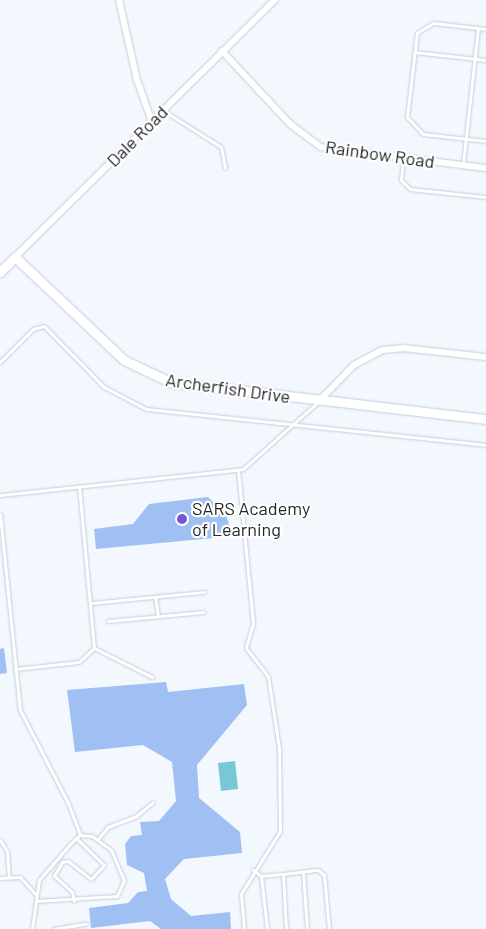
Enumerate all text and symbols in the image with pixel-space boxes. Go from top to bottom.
street label: Dale Road [102,101,172,171]
street label: Rainbow Road [324,136,436,172]
street label: Archerfish Drive [164,369,292,407]
place label: SARS Academy of Learning [192,498,310,540]
marker: SARS Academy of Learning [176,513,188,525]

